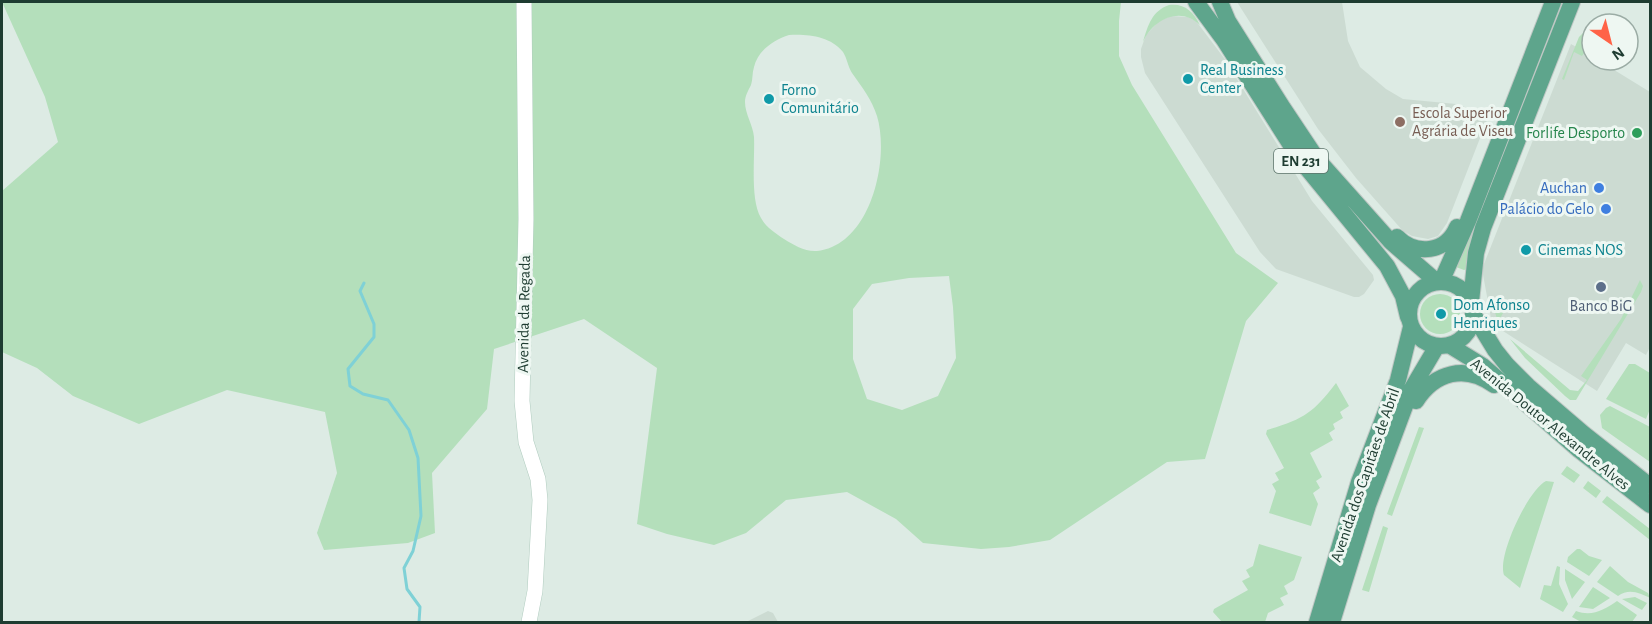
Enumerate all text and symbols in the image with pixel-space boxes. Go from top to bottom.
north arrow [1580,12,1640,72]
text: N [1609,44,1627,63]
place label: Real Business Center [1200,62,1284,96]
marker: Real Business Center [1181,72,1195,86]
place label: Forno Comunitário [781,82,859,116]
marker: Forno Comunitário [762,92,776,106]
place label: Escola Superior Agrária de Viseu [1412,105,1513,139]
marker: Escola Superior Agrária de Viseu [1393,115,1407,129]
place label: Forlife Desporto [1526,125,1625,141]
marker: Forlife Desporto [1630,126,1644,140]
road number: EN 231 [1274,149,1328,173]
place label: Auchan [1540,180,1587,196]
marker: Auchan [1592,181,1606,195]
place label: Palácio do Gelo [1500,201,1594,217]
marker: Palácio do Gelo [1599,202,1613,216]
place label: Cinemas NOS [1538,242,1623,258]
marker: Cinemas NOS [1519,243,1533,257]
street label: Avenida da Regada [515,255,533,373]
marker: Banco BiG [1594,280,1608,294]
place label: Dom Afonso Henriques [1453,297,1530,331]
place label: Banco BiG [1570,298,1632,314]
marker: Dom Afonso Henriques [1434,307,1448,321]
street label: Avenida Doutor Alexandre Alves [1468,355,1633,493]
street label: Avenida dos Capitães de Abril [1328,386,1402,564]

